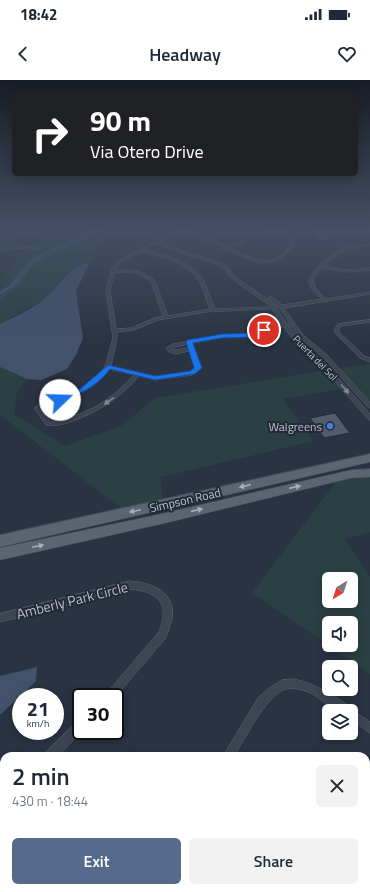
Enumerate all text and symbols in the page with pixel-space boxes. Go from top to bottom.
text: 18:42 [20,3,57,26]
text: Headway [149,41,221,68]
icon: back [12,43,34,65]
icon: heart [336,43,358,65]
text: 90 m [90,99,151,142]
icon: right [24,108,76,160]
text: Via Otero Drive [90,138,204,165]
pin [247,313,281,347]
icon: arrive [253,319,275,341]
street label: Puerta del Sol [289,332,341,384]
position arrow [39,379,81,421]
one-way arrow [340,384,350,394]
one-way arrow [104,397,115,405]
place label: Walgreens [268,417,322,436]
marker: Walgreens [325,421,335,431]
street label: Simpson Road [148,483,222,517]
one-way arrow [239,484,251,490]
one-way arrow [289,484,301,490]
one-way arrow [191,507,203,513]
one-way arrow [129,509,142,515]
one-way arrow [32,543,44,549]
north arrow [322,572,358,608]
map controls [322,572,358,740]
street label: Amberly Park Circle [14,576,130,624]
button: sound [322,616,358,652]
button: search [322,660,358,696]
speed limit sign: 30 [72,688,124,740]
text: 21 [27,693,49,724]
button: layers [322,704,358,740]
text: km/h [27,716,49,731]
text: 2 min [12,758,70,794]
button: close [316,765,358,807]
text: 430 m · 18:44 [12,791,88,811]
button: Exit [12,838,181,884]
button: Share [189,838,358,884]

